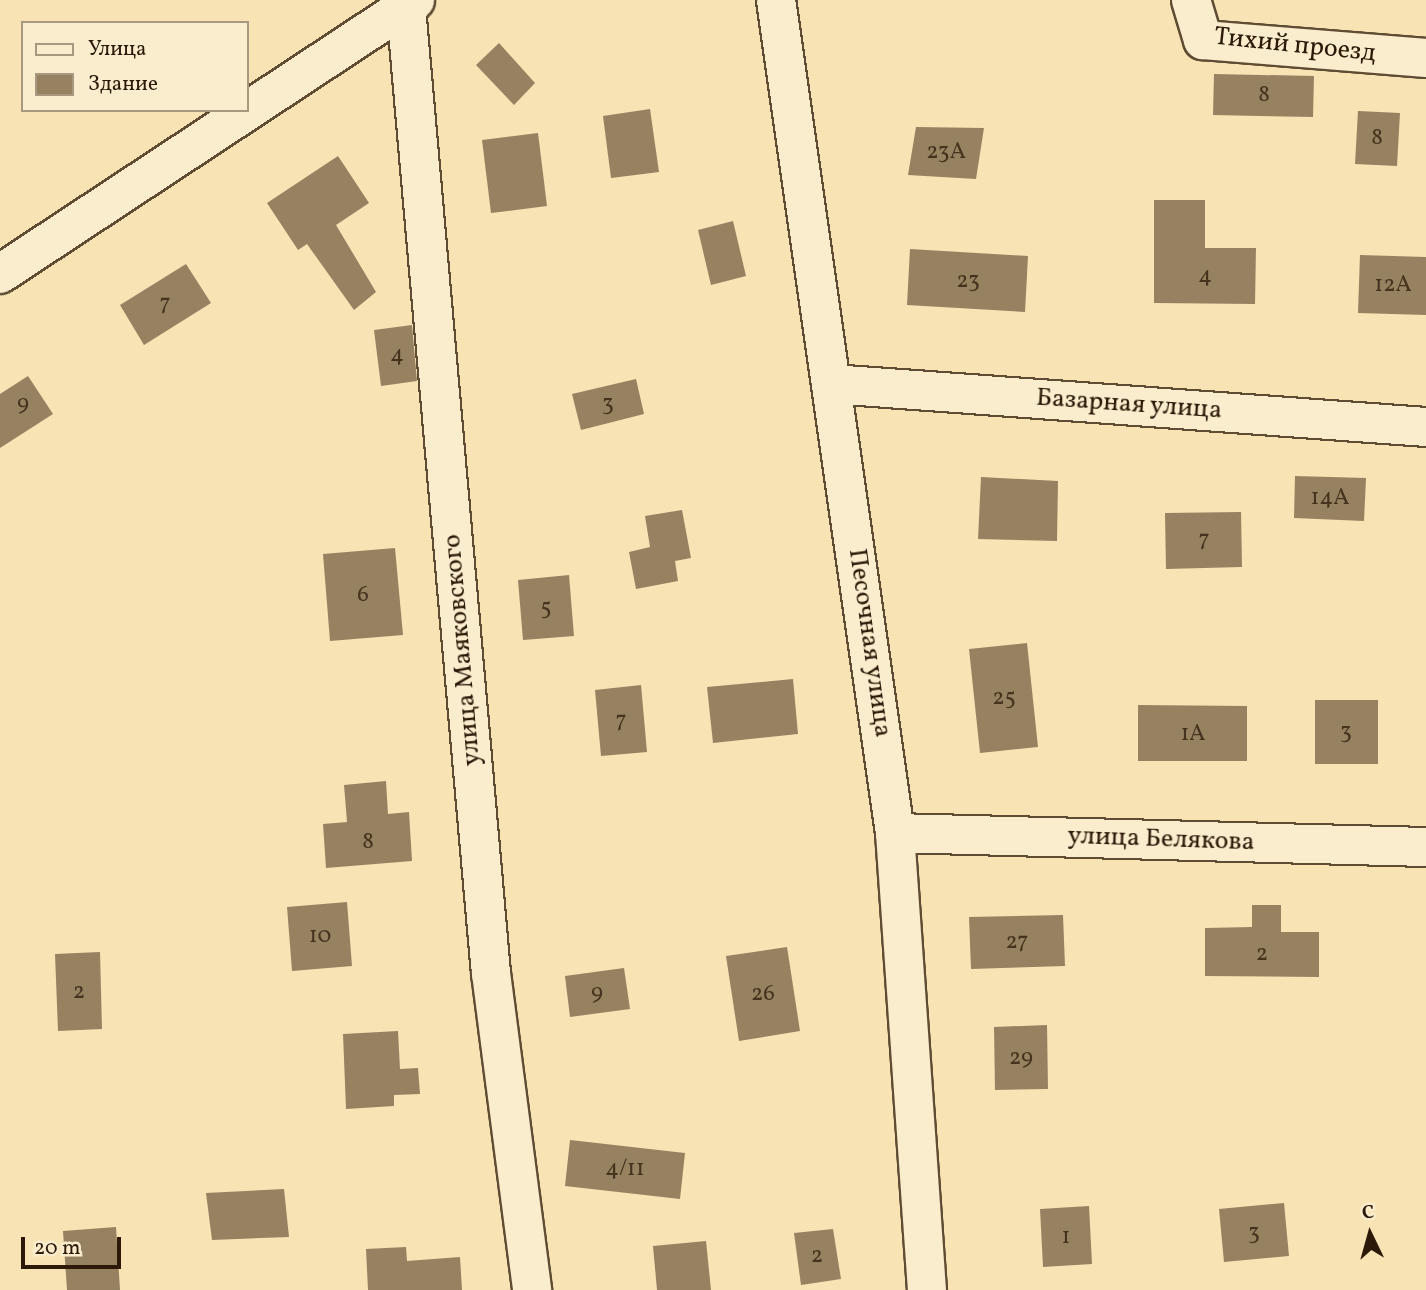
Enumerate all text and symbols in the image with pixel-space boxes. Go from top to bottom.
legend [21,21,248,112]
street label: Тихий проезд [1213,22,1377,70]
text: Улица [88,35,146,64]
text: Здание [88,70,158,99]
house number: 8 [1258,81,1270,109]
house number: 8 [1371,124,1383,152]
house number: 23А [926,138,966,166]
house number: 4 [1198,262,1212,290]
house number: 23 [956,267,980,295]
house number: 12А [1374,271,1412,299]
house number: 7 [159,290,171,318]
house number: 4 [390,341,404,369]
street label: Базарная улица [1035,383,1223,427]
house number: 9 [17,390,29,418]
house number: 3 [602,390,614,418]
house number: 14А [1311,484,1349,512]
house number: 7 [1198,526,1210,554]
street label: улица Маяковского [437,533,489,767]
street label: Песочная улица [840,546,898,740]
house number: 6 [357,581,369,609]
house number: 5 [540,594,552,622]
house number: 25 [992,684,1016,712]
house number: 7 [615,707,627,735]
house number: 3 [1340,718,1352,746]
house number: 1А [1180,720,1206,748]
street label: улица Белякова [1067,821,1255,859]
house number: 8 [362,828,374,856]
house number: 10 [309,922,331,950]
house number: 27 [1006,928,1028,956]
house number: 2 [1256,940,1268,968]
house number: 2 [73,978,85,1006]
house number: 9 [591,979,603,1007]
house number: 26 [751,980,775,1008]
house number: 29 [1009,1044,1033,1072]
house number: 4/11 [605,1155,645,1183]
north arrow [1335,1199,1405,1269]
text: С [1361,1200,1375,1227]
house number: 3 [1248,1219,1260,1247]
house number: 1 [1062,1223,1070,1251]
scale bar [24,1224,124,1268]
text: 20 m [34,1234,80,1263]
house number: 2 [811,1242,823,1270]

